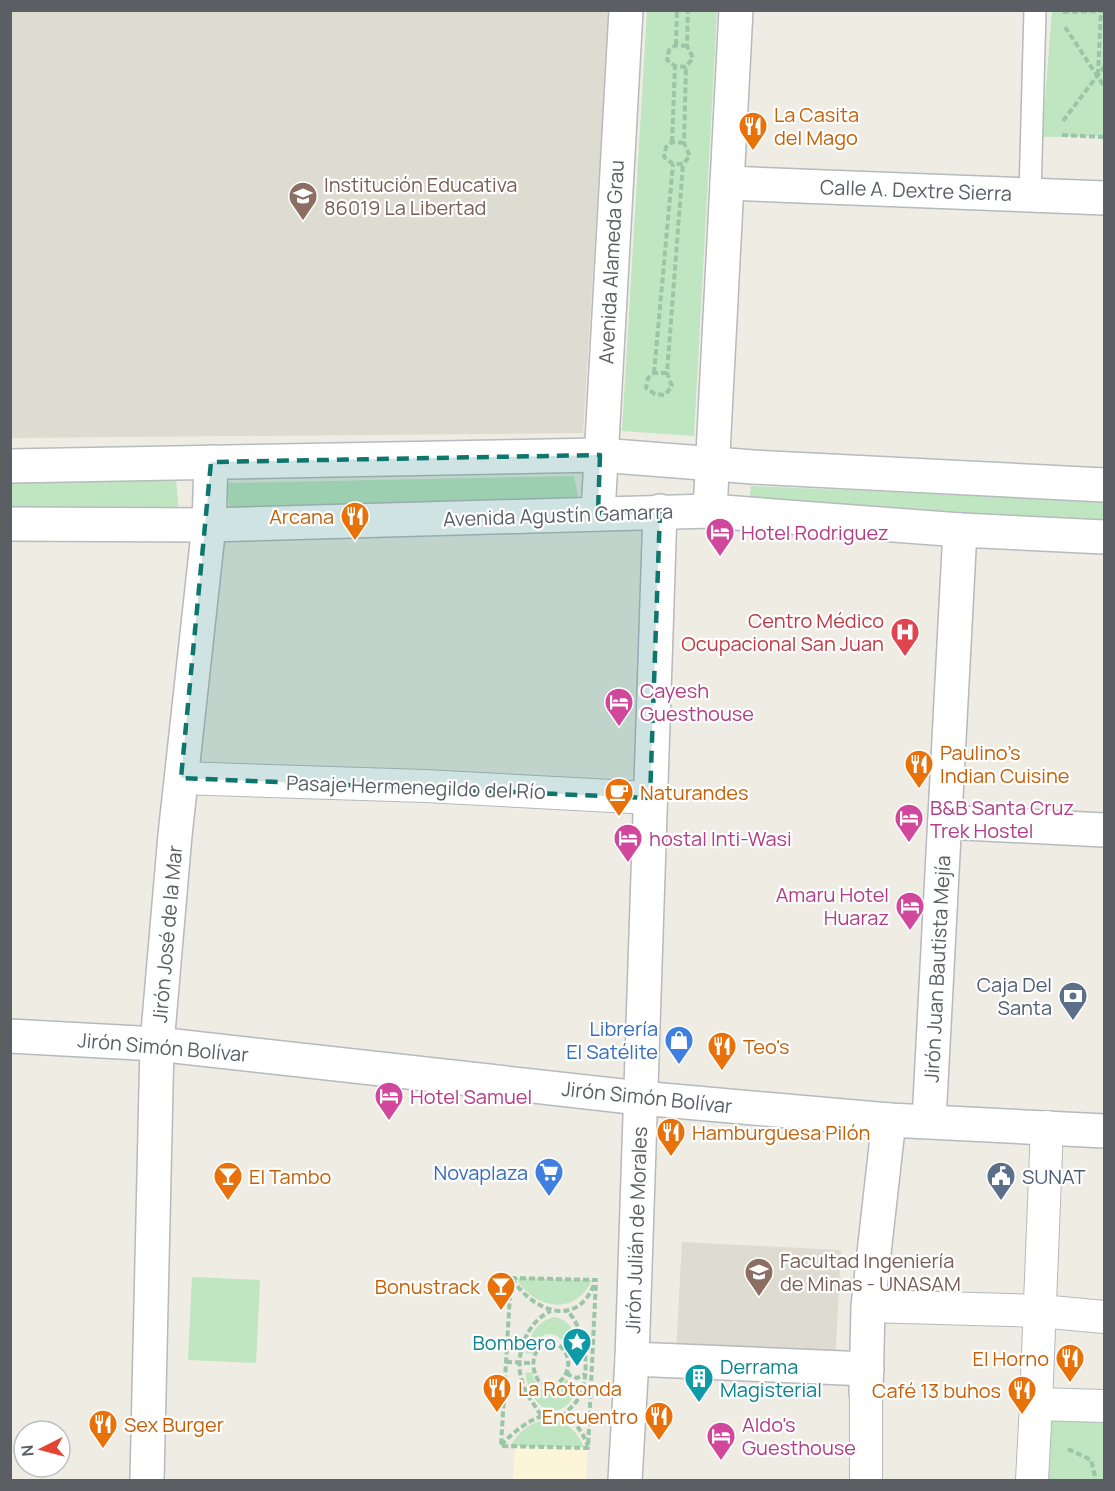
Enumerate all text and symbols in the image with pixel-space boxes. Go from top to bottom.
place label: La Casita del Mago [774,101,859,151]
restaurant icon: La Casita del Mago [737,110,769,152]
street label: Avenida Alameda Grau [592,159,630,365]
place label: Institución Educativa 86019 La Libertad [324,171,517,221]
street label: Calle A. Dextre Sierra [820,173,1012,207]
school or university icon: Institución Educativa 86019 La Libertad [287,180,319,222]
street label: Avenida Agustín Gamarra [442,497,674,533]
restaurant icon: Arcana [339,500,371,542]
place label: Arcana [269,503,334,530]
hotel icon: Hotel Rodriguez [704,516,736,558]
place label: Hotel Rodriguez [741,519,889,546]
place label: Centro Médico Ocupacional San Juan [681,607,884,657]
hospital icon: Centro Médico Ocupacional San Juan [889,616,921,658]
place label: Cayesh Guesthouse [640,677,754,727]
hotel icon: Cayesh Guesthouse [603,686,635,728]
place label: Paulino’s Indian Cuisine [940,739,1070,789]
restaurant icon: Paulino’s Indian Cuisine [903,748,935,790]
street label: Pasaje Hermenegildo del Río [286,769,546,805]
cafe icon: Naturandes [603,776,635,818]
place label: Naturandes [640,779,748,806]
place label: B&B Santa Cruz Trek Hostel [930,794,1074,844]
hotel icon: B&B Santa Cruz Trek Hostel [893,802,925,844]
hotel icon: hostal Inti-Wasi [612,822,644,864]
place label: hostal Inti-Wasi [649,825,792,852]
street label: Jirón José de la Mar [146,844,188,1024]
street label: Jirón Juan Bautista Mejía [918,855,956,1083]
place label: Amaru Hotel Huaraz [776,881,889,931]
hotel icon: Amaru Hotel Huaraz [894,890,926,932]
place label: Caja Del Santa [977,971,1052,1021]
bank icon: Caja Del Santa [1057,980,1089,1022]
place label: Librería El Satélite [566,1015,658,1065]
shop icon: Librería El Satélite [663,1024,695,1066]
street label: Jirón Simón Bolívar [76,1026,250,1068]
restaurant icon: Teo's [706,1030,738,1072]
place label: Teo's [743,1033,789,1060]
street label: Jirón Simón Bolívar [560,1075,734,1119]
hotel icon: Hotel Samuel [373,1080,405,1122]
place label: Hotel Samuel [410,1083,532,1110]
restaurant icon: Hamburguesa Pilón [655,1116,687,1158]
place label: Hamburguesa Pilón [692,1119,870,1146]
street label: Jirón Julián de Morales [619,1126,653,1334]
supermarket icon: Novaplaza [533,1156,565,1198]
place label: Novaplaza [433,1159,528,1186]
bar icon: El Tambo [212,1160,244,1202]
public building icon: SUNAT [985,1160,1017,1202]
place label: El Tambo [249,1163,332,1190]
place label: SUNAT [1022,1163,1086,1190]
place label: Facultad Ingeniería de Minas - UNASAM [780,1247,961,1297]
school or university icon: Facultad Ingeniería de Minas - UNASAM [743,1256,775,1298]
bar icon: Bonustrack [485,1270,517,1312]
place label: Bonustrack [375,1273,481,1300]
place icon: Bombero [561,1326,593,1368]
place label: Bombero [473,1329,556,1356]
restaurant icon: El Horno [1054,1342,1086,1384]
place label: El Horno [973,1345,1049,1372]
place label: Derrama Magisterial [720,1353,822,1403]
building icon: Derrama Magisterial [683,1362,715,1404]
restaurant icon: La Rotonda [481,1372,513,1414]
restaurant icon: Café 13 buhos [1006,1374,1038,1416]
place label: La Rotonda [518,1375,622,1402]
place label: Café 13 buhos [872,1377,1001,1404]
restaurant icon: Encuentro [643,1400,675,1442]
place label: Encuentro [542,1403,638,1430]
restaurant icon: Sex Burger [87,1408,119,1450]
place label: Sex Burger [124,1411,224,1438]
place label: Aldo's Guesthouse [742,1411,856,1461]
north arrow [12,1419,72,1479]
hotel icon: Aldo's Guesthouse [705,1420,737,1462]
text: N [16,1444,39,1457]

